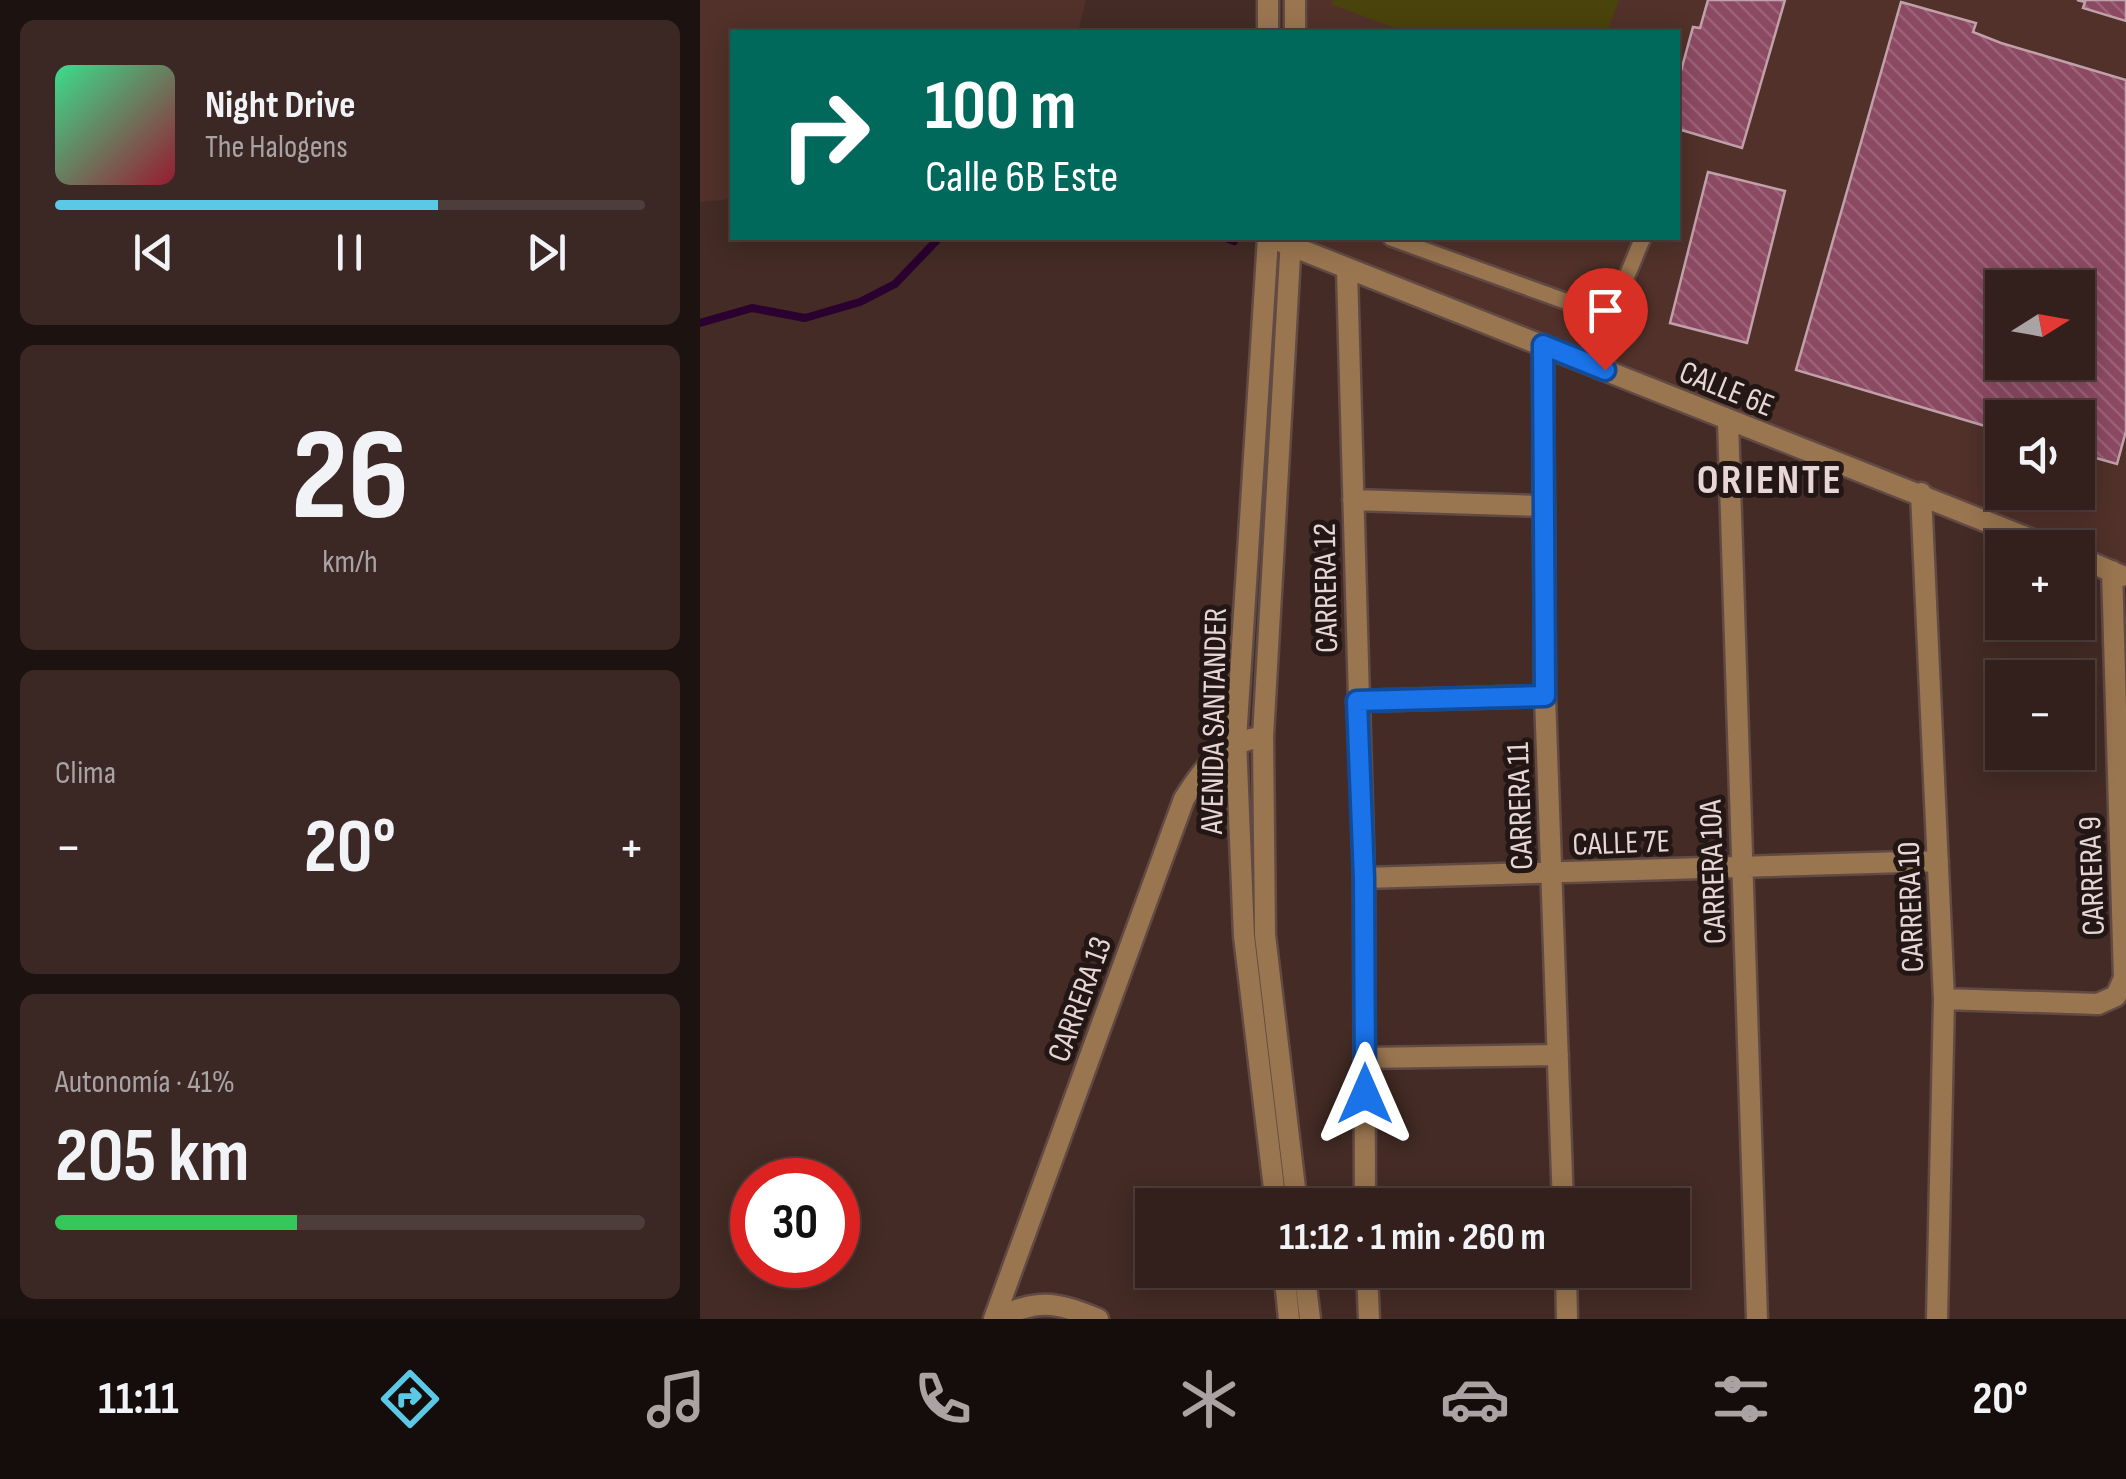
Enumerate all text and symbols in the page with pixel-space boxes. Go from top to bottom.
text: 100 m [925,65,1076,149]
icon: right [760,70,890,200]
text: Night Drive [205,83,356,128]
text: The Halogens [205,128,348,167]
text: Calle 6B Este [925,150,1118,205]
icon: previous [126,225,181,280]
icon: pause [322,225,377,280]
icon: next [519,225,574,280]
pin [1563,268,1648,371]
north arrow [1985,270,2095,380]
map controls [1985,270,2095,770]
icon: arrive [1578,283,1633,338]
street label: CALLE 6E [1674,353,1779,426]
text: 26 [291,400,409,556]
button: sound [1985,400,2095,510]
district label: ORIENTE [1697,455,1843,506]
street label: CARRERA 12 [1306,523,1347,653]
button: + [1985,530,2095,640]
text: km/h [322,543,378,582]
street label: AVENIDA SANTANDER [1193,608,1236,836]
button: − [1985,660,2095,770]
street label: CARRERA 11 [1499,741,1542,870]
text: Clima [55,754,116,793]
street label: CARRERA 10A [1691,799,1736,945]
text: 20° [304,803,396,894]
text: − [55,815,82,882]
text: + [618,815,645,882]
street label: CARRERA 9 [2071,816,2114,936]
street label: CALLE 7E [1572,822,1670,865]
street label: CARRERA 10 [1890,841,1933,973]
street label: CARRERA 13 [1040,932,1121,1067]
position arrow [1313,1042,1417,1146]
text: Autonomía · 41% [55,1063,235,1102]
text: 205 km [55,1112,250,1203]
speed limit sign: 30 [730,1158,860,1288]
text: 11:12 · 1 min · 260 m [1279,1215,1546,1260]
icon: directions [375,1364,445,1434]
icon: music [641,1364,711,1434]
icon: phone [908,1364,978,1434]
icon: climate [1174,1364,1244,1434]
icon: car [1440,1364,1510,1434]
icon: filters [1706,1364,1776,1434]
text: 11:11 [98,1372,179,1427]
text: 20° [1973,1372,2028,1427]

